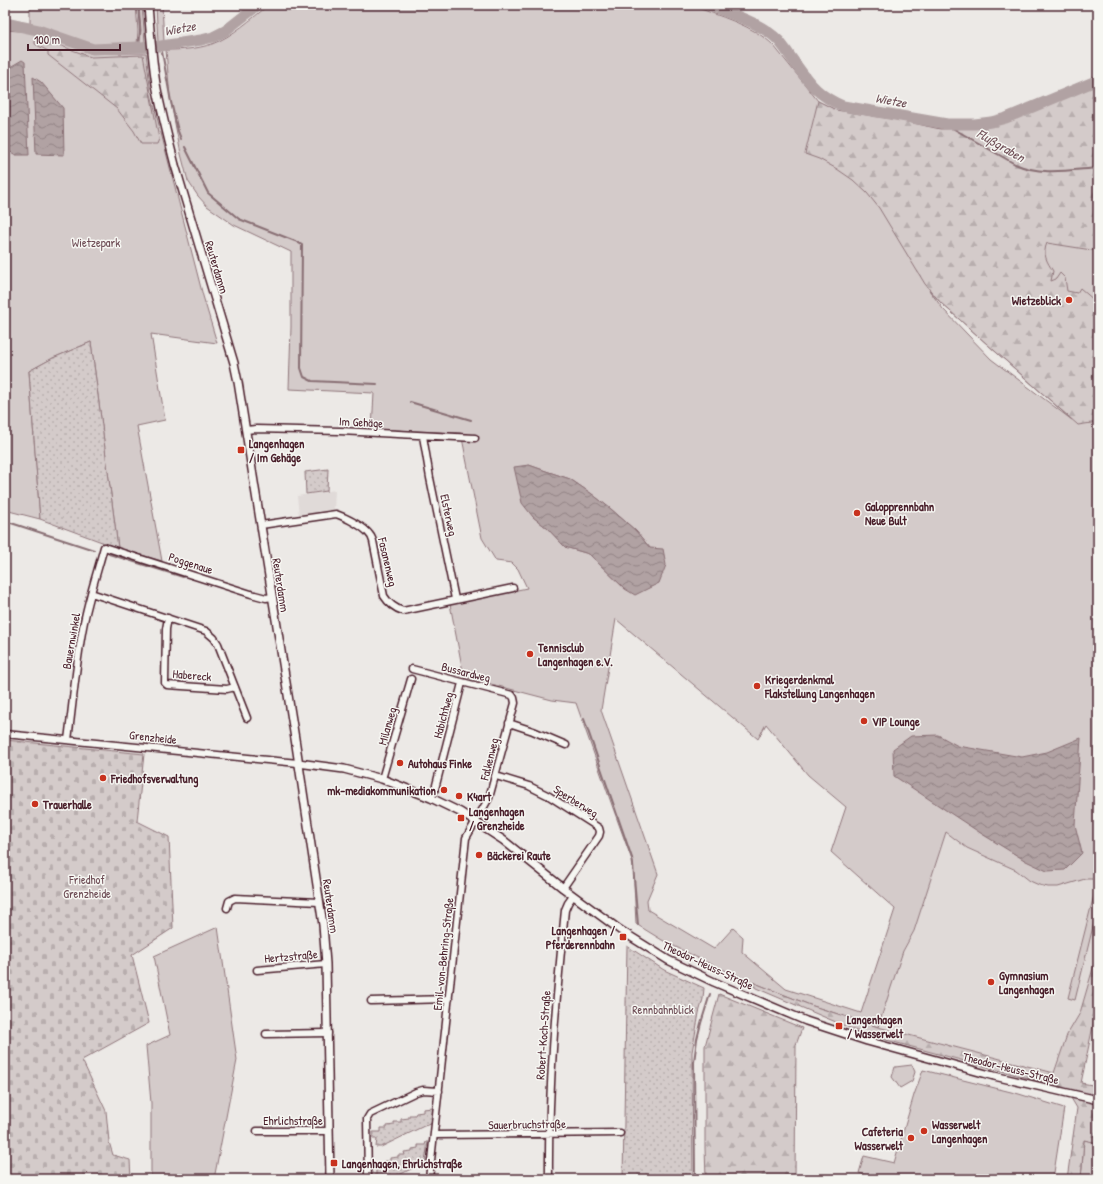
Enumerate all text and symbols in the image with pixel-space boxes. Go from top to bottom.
water label: Wietze [163,16,198,40]
scale bar [28,26,120,52]
text: 100 m [34,31,60,48]
water label: Wietze [874,88,909,112]
water label: Flußgraben [973,124,1029,167]
park label: Wietzepark [72,234,120,251]
street label: Reuterdamm [201,239,233,295]
place label: Wietzeblick [1012,292,1061,309]
marker: Wietzeblick [1064,295,1074,305]
street label: Im Gehäge [339,412,384,432]
place label: Langenhagen / Im Gehäge [249,435,305,467]
marker: Langenhagen / Im Gehäge [236,445,246,455]
street label: Elsterweg [436,493,462,537]
place label: Galopprennbahn Neue Bult [865,498,935,529]
marker: Galopprennbahn Neue Bult [852,508,862,518]
street label: Fasanenweg [374,535,402,588]
street label: Poggenaue [167,548,216,578]
street label: Reuterdamm [268,557,294,613]
street label: Bauernwinkel [58,611,84,671]
place label: Tennisclub Langenhagen e.V. [537,639,613,671]
marker: Tennisclub Langenhagen e.V. [525,649,535,659]
street label: Bussardweg [440,658,492,686]
street label: Habereck [172,665,212,685]
place label: Kriegerdenkmal Flakstellung Langenhagen [764,671,875,703]
marker: Kriegerdenkmal Flakstellung Langenhagen [752,681,762,691]
street label: Habichtweg [429,690,457,740]
street label: Milanweg [373,705,401,747]
place label: VIP Lounge [872,713,920,731]
marker: VIP Lounge [859,716,869,726]
street label: Grenzheide [128,726,178,748]
street label: Falkenweg [475,736,502,783]
place label: Autohaus Finke [408,755,472,772]
marker: Autohaus Finke [395,758,405,768]
place label: Friedhofsverwaltung [110,770,199,788]
marker: Friedhofsverwaltung [98,773,108,783]
street label: Sperberweg [550,781,602,821]
place label: mk-mediakommunikation [327,782,437,799]
marker: mk-mediakommunikation [439,785,449,795]
place label: K4art [467,788,492,805]
marker: K4art [454,791,464,801]
place label: Trauerhalle [42,796,92,813]
marker: Trauerhalle [30,799,40,809]
place label: Langenhagen / Grenzheide [469,803,525,834]
marker: Langenhagen / Grenzheide [456,813,466,823]
place label: Bäckerei Raute [487,847,551,864]
marker: Bäckerei Raute [474,850,484,860]
park label: Friedhof Grenzheide [63,871,111,902]
street label: Reuterdamm [319,878,343,934]
street label: Emil-von-Behring-Straße [429,897,457,1011]
place label: Langenhagen / Pferderennbahn [546,922,616,953]
marker: Langenhagen / Pferderennbahn [618,932,628,942]
street label: Theodor-Heuss-Straße [660,936,756,994]
street label: Hertzstraße [264,945,319,967]
place label: Gymnasium Langenhagen [999,967,1055,999]
marker: Gymnasium Langenhagen [986,977,996,987]
street label: Robert-Koch-Straße [531,990,555,1080]
park label: Rennbahnblick [632,1001,694,1018]
place label: Langenhagen / Wasserwelt [847,1011,904,1042]
marker: Langenhagen / Wasserwelt [834,1021,844,1031]
street label: Theodor-Heuss-Straße [961,1048,1061,1088]
street label: Ehrlichstraße [263,1112,323,1129]
street label: Sauerbruchstraße [488,1115,566,1133]
place label: Wasserwelt Langenhagen [932,1116,988,1148]
place label: Cafeteria Wasserwelt [855,1123,904,1154]
marker: Wasserwelt Langenhagen [919,1126,929,1136]
marker: Cafeteria Wasserwelt [906,1133,916,1143]
place label: Langenhagen, Ehrlichstraße [342,1155,463,1173]
marker: Langenhagen, Ehrlichstraße [329,1158,339,1168]

